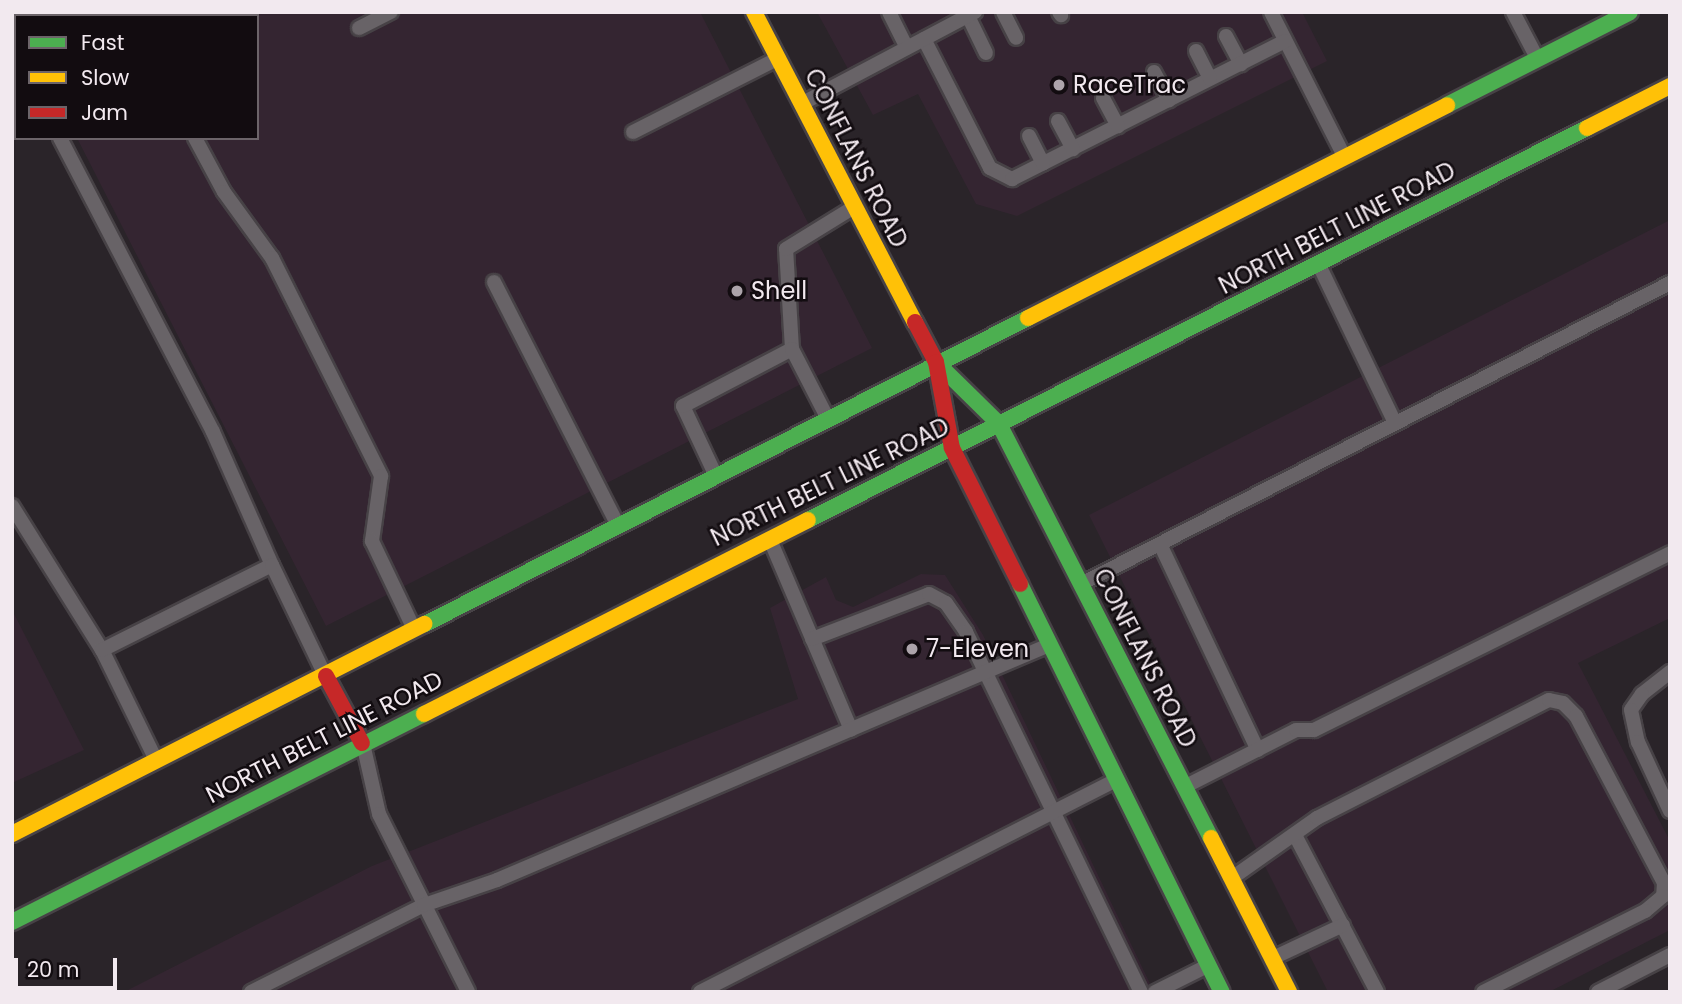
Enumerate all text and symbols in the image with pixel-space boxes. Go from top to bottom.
legend [14,14,259,140]
text: Fast [81,28,124,57]
text: Slow [81,63,129,92]
street label: CONFLANS ROAD [798,64,914,252]
place label: RaceTrac [1073,71,1186,99]
marker: RaceTrac [1051,77,1067,93]
text: Jam [81,98,128,127]
street label: NORTH BELT LINE ROAD [1214,156,1460,300]
place label: Shell [751,277,807,305]
marker: Shell [729,283,745,299]
street label: NORTH BELT LINE ROAD [706,412,954,552]
street label: CONFLANS ROAD [1087,564,1203,752]
place label: 7-Eleven [926,635,1029,663]
marker: 7-Eleven [904,641,920,657]
street label: NORTH BELT LINE ROAD [201,665,447,809]
scale bar [18,944,121,988]
text: 20 m [27,955,80,984]

